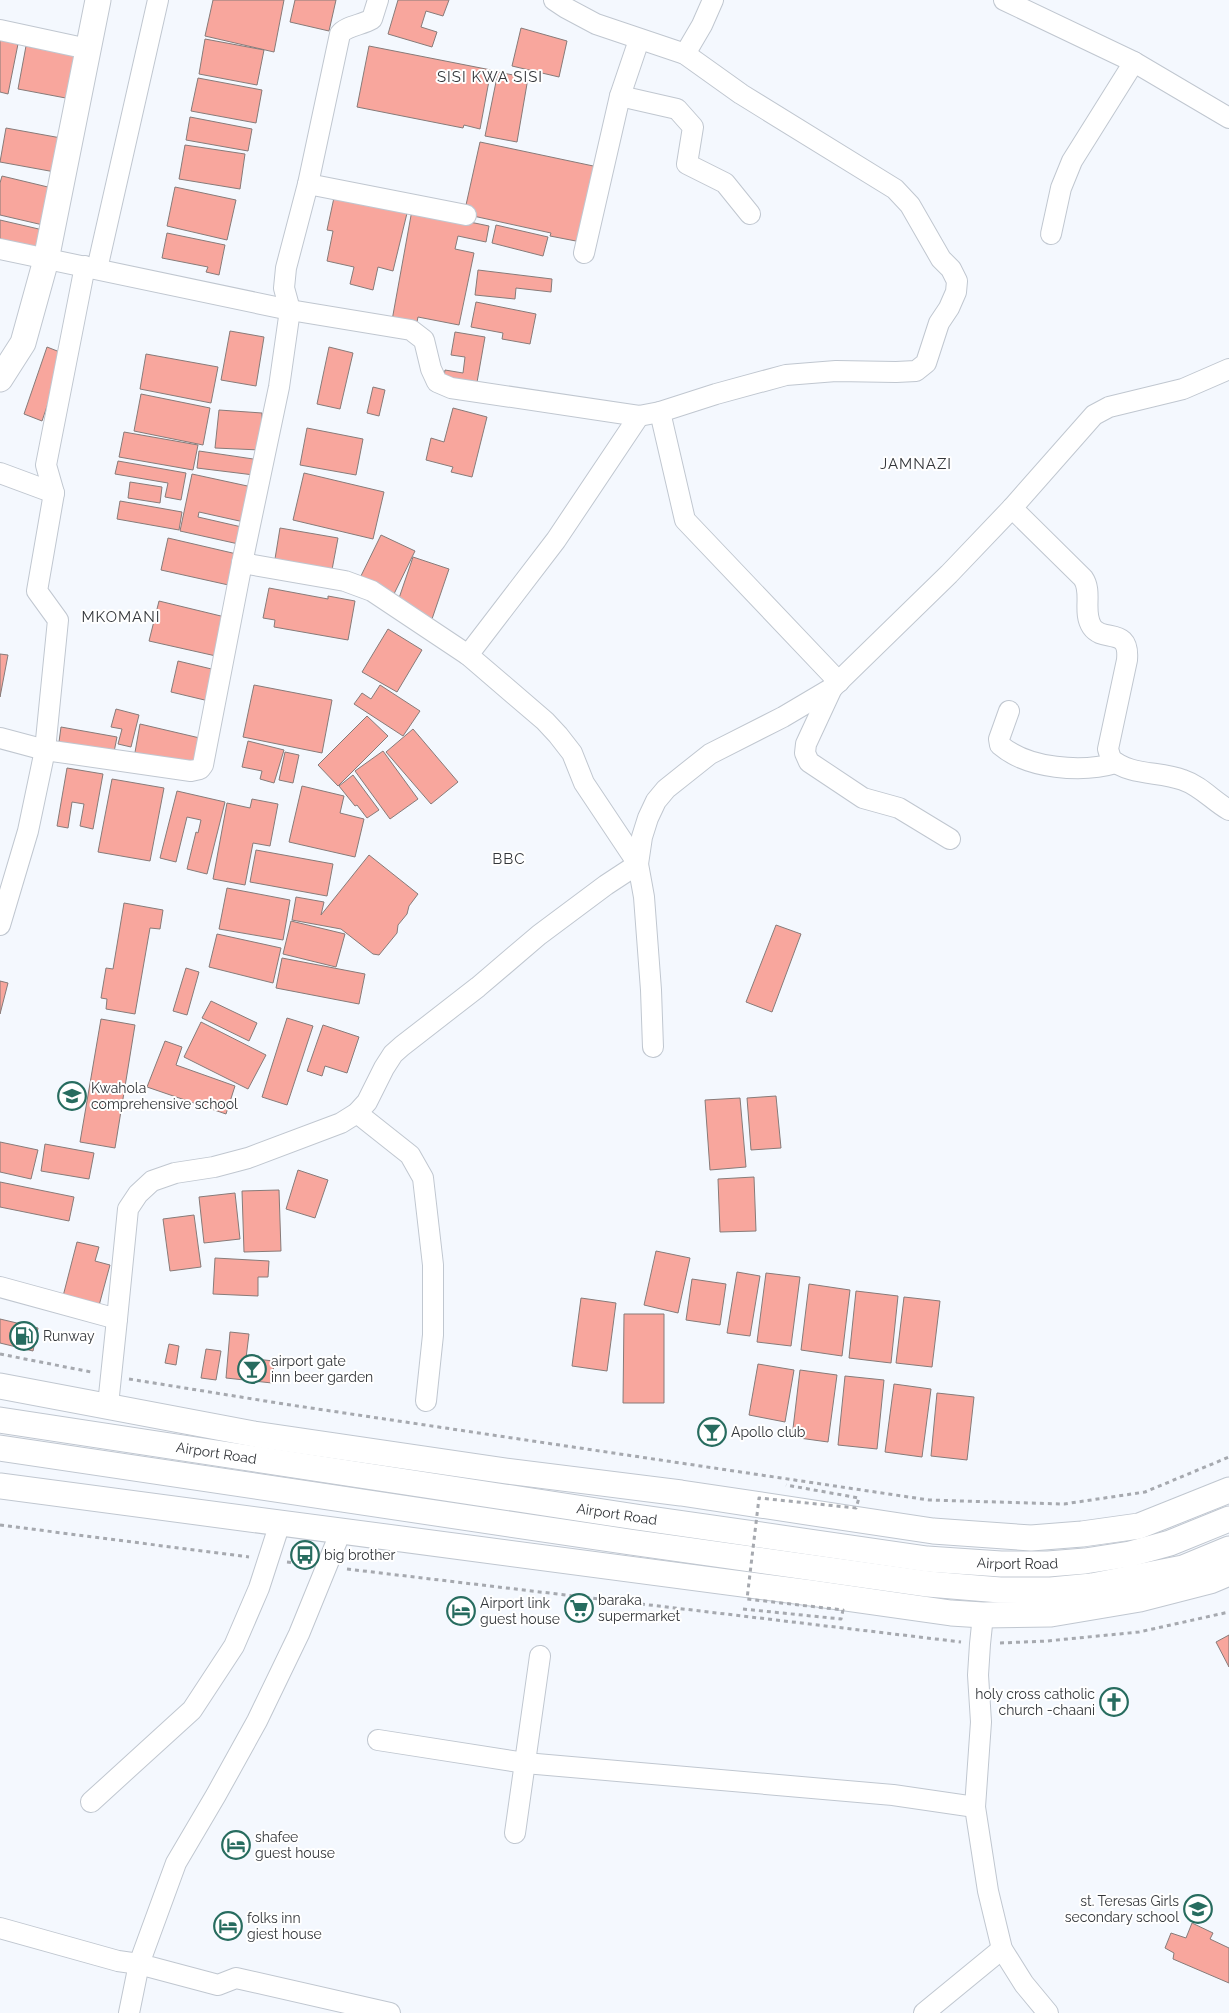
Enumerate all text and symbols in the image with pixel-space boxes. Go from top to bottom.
district label: SISI KWA SISI [437,68,543,86]
district label: JAMNAZI [880,455,952,473]
district label: MKOMANI [81,608,161,626]
district label: BBC [492,850,526,868]
place label: Kwahola comprehensive school [91,1080,238,1112]
school or university icon: Kwahola comprehensive school [57,1081,87,1111]
fuel station icon: Runway [9,1321,39,1351]
place label: Runway [43,1328,95,1344]
place label: airport gate inn beer garden [271,1353,373,1385]
bar icon: airport gate inn beer garden [237,1354,267,1384]
bar icon: Apollo club [697,1417,727,1447]
place label: Apollo club [731,1424,806,1440]
street label: Airport Road [175,1439,258,1467]
street label: Airport Road [575,1500,658,1528]
bus stop icon: big brother [290,1540,320,1570]
place label: big brother [324,1547,396,1563]
street label: Airport Road [976,1554,1059,1572]
place label: baraka supermarket [598,1592,680,1624]
supermarket icon: baraka supermarket [564,1593,594,1623]
place label: Airport link guest house [480,1595,560,1627]
hotel icon: Airport link guest house [446,1596,476,1626]
place label: holy cross catholic church -chaani [975,1686,1095,1718]
church icon: holy cross catholic church -chaani [1099,1687,1129,1717]
place label: shafee guest house [255,1829,335,1861]
hotel icon: shafee guest house [221,1830,251,1860]
place label: st. Teresas Girls secondary school [1065,1893,1179,1925]
school or university icon: st. Teresas Girls secondary school [1183,1894,1213,1924]
place label: folks inn giest house [247,1910,322,1942]
hotel icon: folks inn giest house [213,1911,243,1941]

